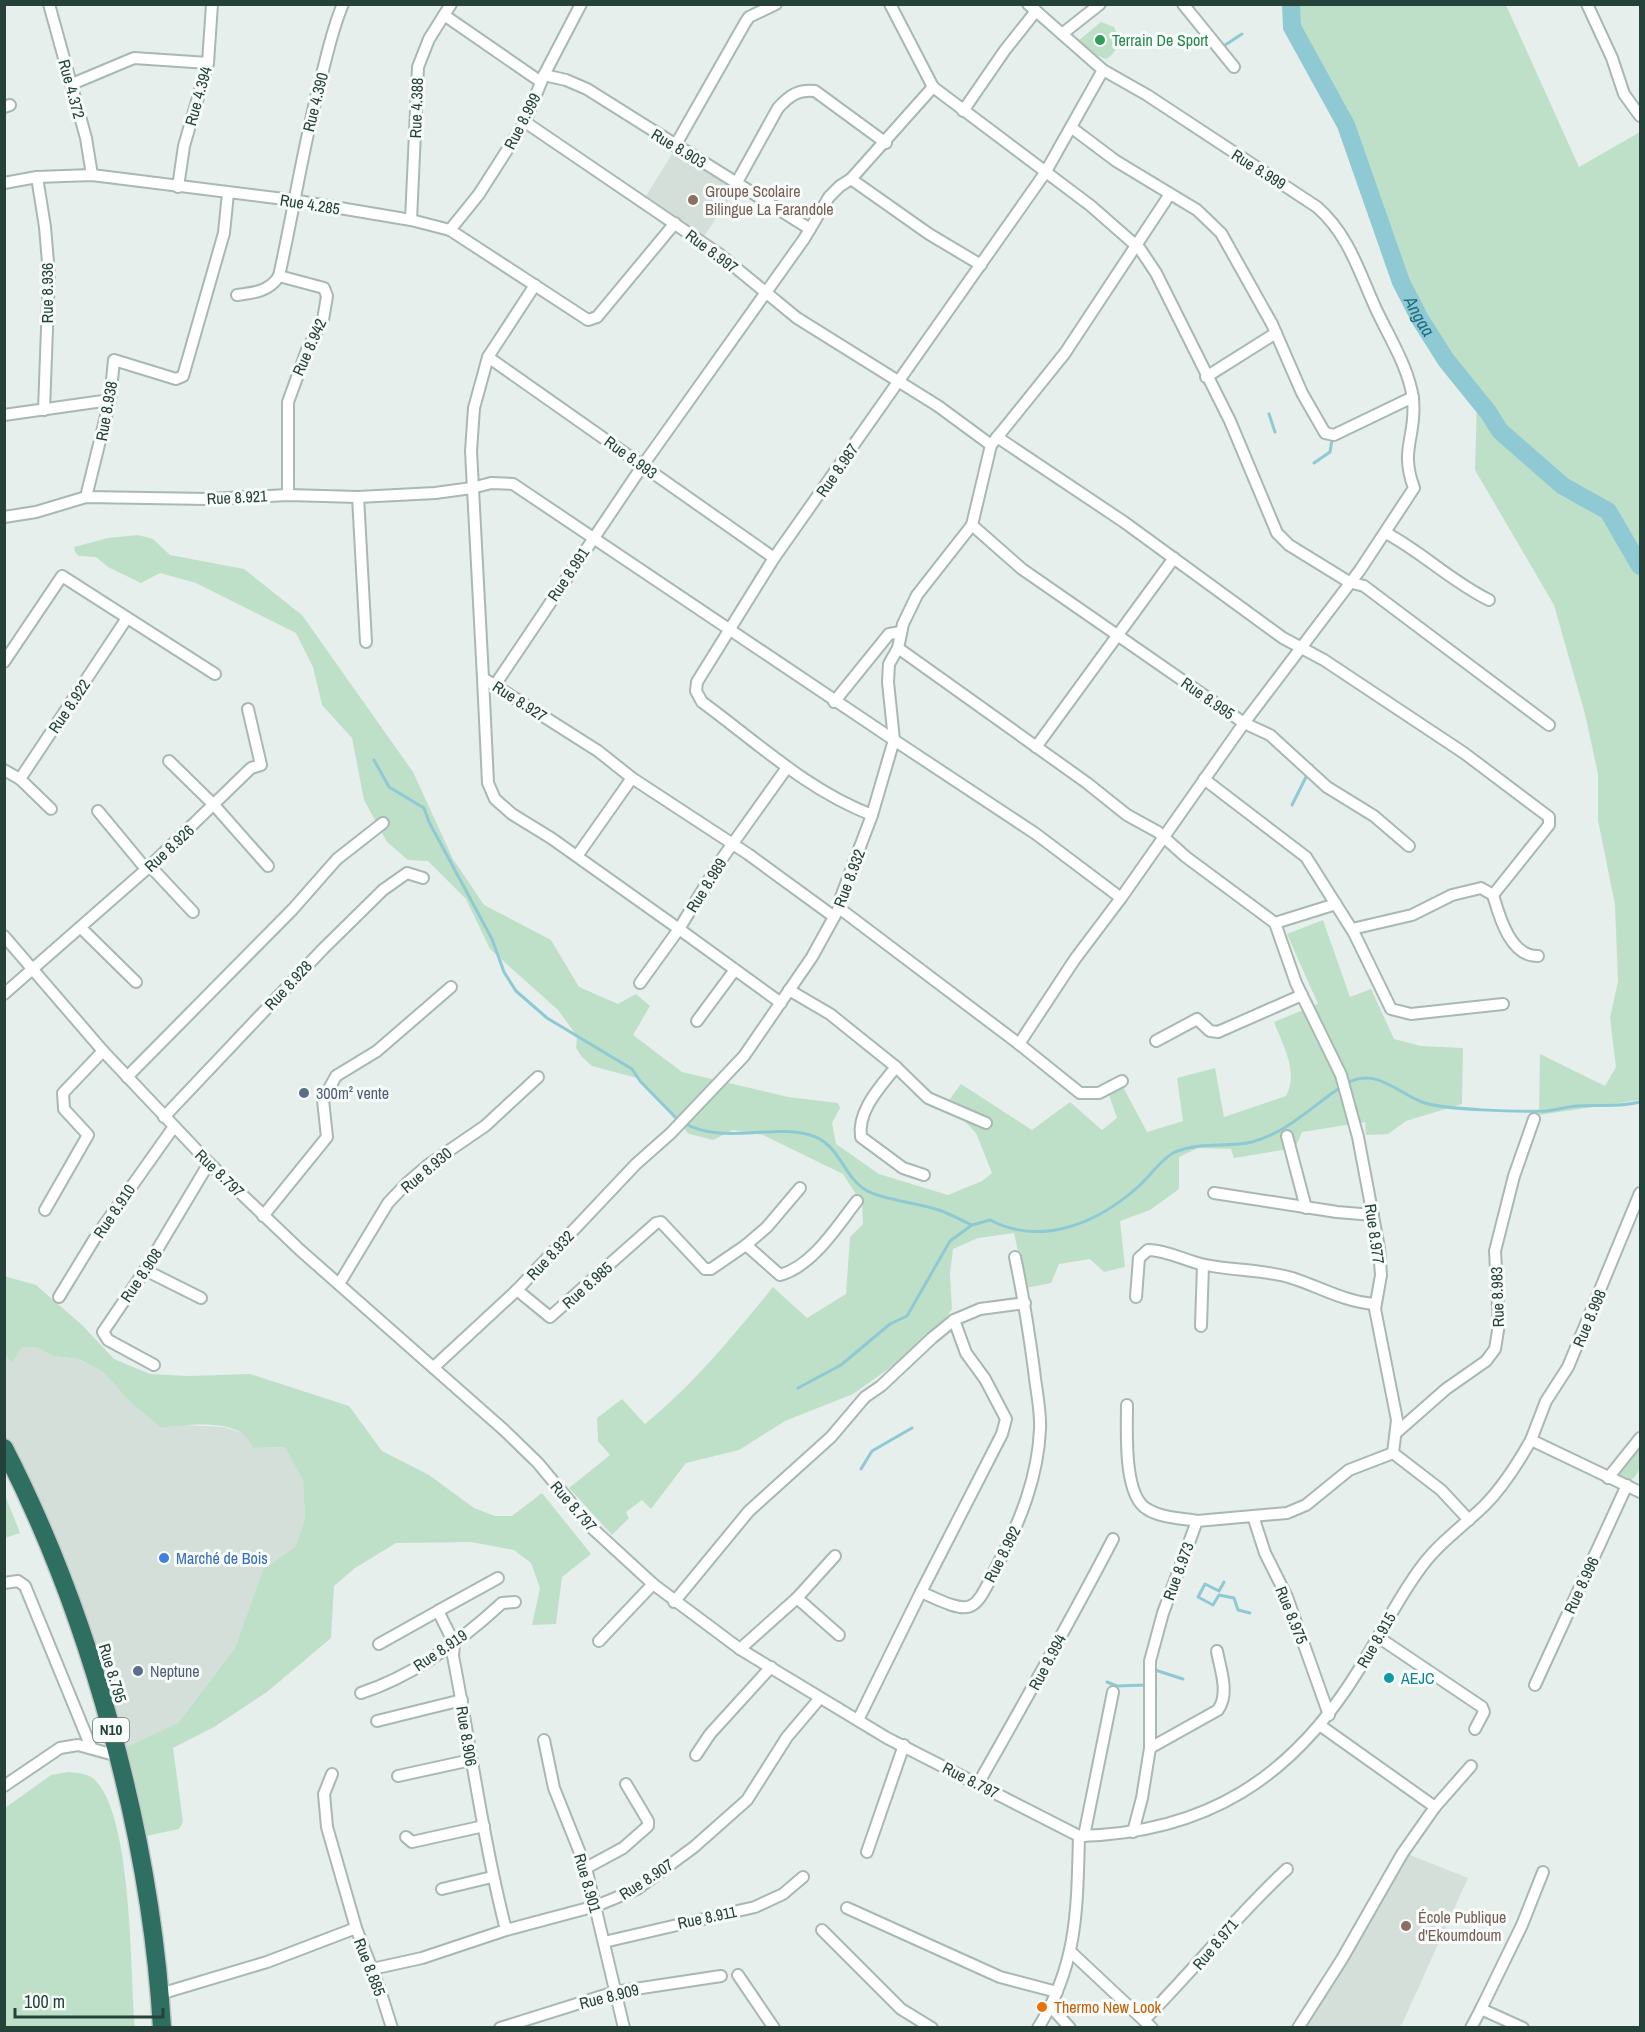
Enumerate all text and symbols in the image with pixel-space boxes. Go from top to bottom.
place label: Terrain De Sport [1112,29,1209,51]
marker: Terrain De Sport [1093,33,1107,47]
street label: Rue 4.372 [54,57,90,121]
street label: Rue 4.394 [179,64,217,128]
street label: Rue 4.390 [297,70,333,134]
street label: Rue 4.388 [404,77,428,139]
street label: Rue 8.999 [498,89,546,153]
street label: Rue 8.903 [647,123,711,173]
street label: Rue 8.999 [1227,144,1291,194]
place label: Groupe Scolaire Bilingue La Farandole [705,180,833,220]
street label: Rue 4.285 [278,188,342,220]
marker: Groupe Scolaire Bilingue La Farandole [686,193,700,207]
street label: Rue 8.997 [681,224,743,278]
street label: Rue 8.936 [36,263,58,323]
water label: Angaa [1398,291,1441,341]
street label: Rue 8.942 [287,315,331,379]
street label: Rue 8.938 [90,379,122,443]
street label: Rue 8.993 [600,430,662,484]
street label: Rue 8.987 [811,439,863,501]
street label: Rue 8.921 [206,484,269,510]
street label: Rue 8.991 [542,542,594,605]
street label: Rue 8.995 [1177,672,1239,724]
street label: Rue 8.922 [43,675,95,737]
street label: Rue 8.927 [489,675,551,727]
street label: Rue 8.926 [139,819,199,877]
street label: Rue 8.932 [828,846,870,910]
street label: Rue 8.989 [681,853,731,917]
street label: Rue 8.928 [259,955,317,1015]
place label: 300m² vente [316,1082,389,1104]
marker: 300m² vente [297,1086,311,1100]
street label: Rue 8.930 [396,1142,456,1198]
street label: Rue 8.797 [191,1144,249,1202]
street label: Rue 8.910 [88,1180,140,1242]
street label: Rue 8.977 [1360,1202,1390,1266]
street label: Rue 8.932 [521,1225,579,1285]
street label: Rue 8.908 [115,1244,167,1306]
street label: Rue 8.985 [557,1257,617,1313]
street label: Rue 8.983 [1485,1266,1509,1328]
street label: Rue 8.998 [1567,1286,1611,1350]
street label: Rue 8.797 [546,1476,602,1536]
street label: Rue 8.992 [978,1522,1026,1586]
street label: Rue 8.973 [1157,1539,1199,1603]
place label: Marché de Bois [176,1547,268,1569]
marker: Marché de Bois [157,1551,171,1565]
street label: Rue 8.996 [1558,1553,1604,1617]
street label: Rue 8.975 [1270,1583,1314,1647]
street label: Rue 8.915 [1351,1608,1401,1672]
street label: Rue 8.919 [409,1624,471,1676]
street label: Rue 8.994 [1023,1630,1071,1694]
street label: Rue 8.795 [94,1641,132,1705]
place label: Neptune [150,1660,200,1682]
marker: Neptune [131,1664,145,1678]
place label: AEJC [1400,1667,1435,1689]
marker: AEJC [1382,1671,1396,1685]
street label: Rue 8.906 [451,1704,483,1768]
road number: N10 [93,1718,129,1742]
street label: Rue 8.797 [939,1756,1003,1804]
street label: Rue 8.901 [569,1851,607,1916]
street label: Rue 8.907 [615,1853,677,1905]
street label: Rue 8.911 [676,1900,739,1934]
place label: École Publique d'Ekoumdoum [1418,1906,1506,1946]
street label: Rue 8.971 [1187,1913,1243,1974]
marker: École Publique d'Ekoumdoum [1399,1919,1413,1933]
street label: Rue 8.885 [349,1935,391,1999]
street label: Rue 8.909 [577,1978,641,2014]
scale bar [15,1981,164,2019]
text: 100 m [24,1989,65,2014]
place label: Thermo New Look [1054,1996,1162,2018]
marker: Thermo New Look [1035,2000,1049,2014]

